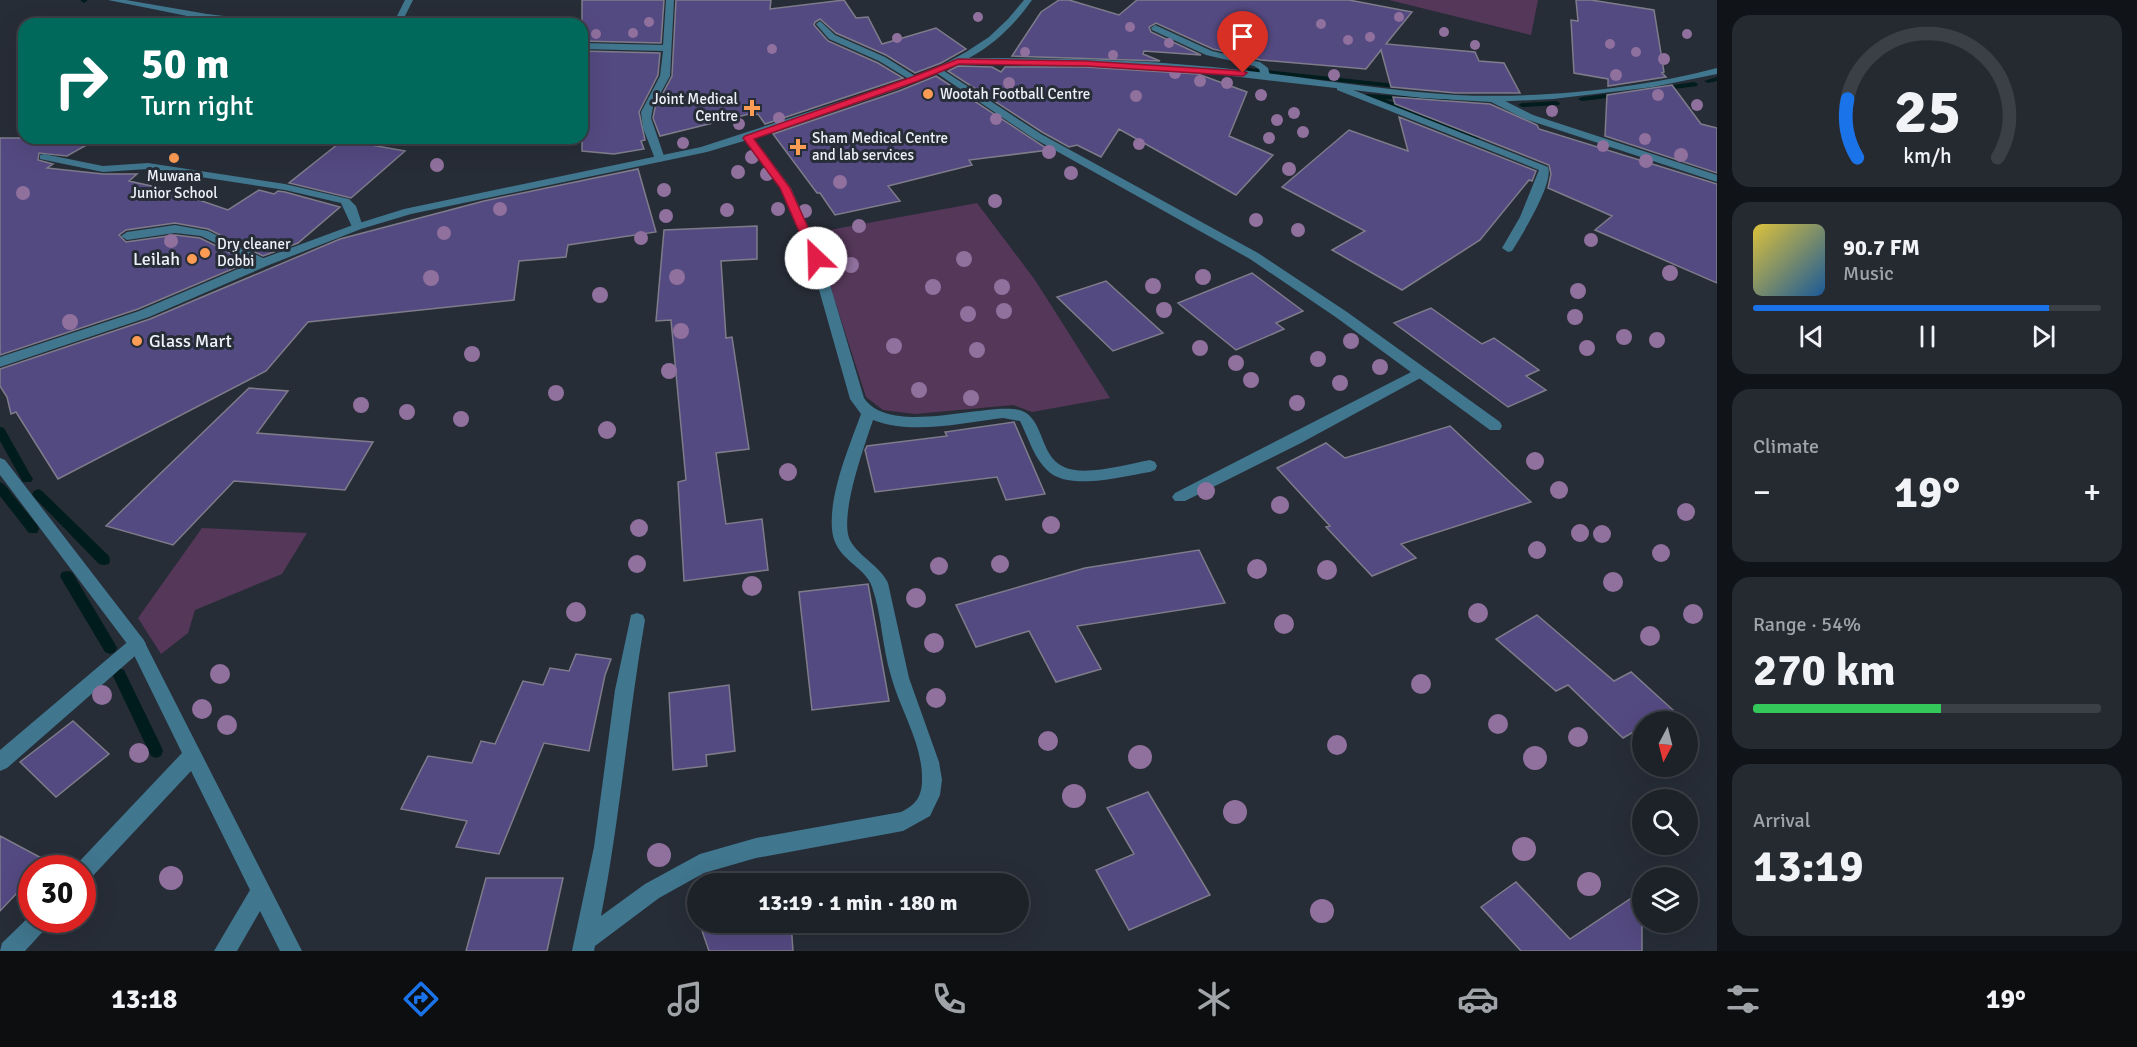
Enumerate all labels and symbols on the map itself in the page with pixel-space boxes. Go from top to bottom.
pin [1217,11,1268,73]
place label: Wootah Football Centre [940,85,1090,103]
marker: Wootah Football Centre [921,87,935,101]
place label: Joint Medical Centre [652,90,738,125]
marker: Joint Medical Centre [743,99,761,117]
place label: Sham Medical Centre and lab services [812,129,948,164]
marker: Sham Medical Centre and lab services [789,138,807,156]
marker: Muwana Junior School [167,151,181,165]
place label: Muwana Junior School [130,167,218,202]
position arrow [784,226,848,290]
place label: Dry cleaner Dobbi [217,235,291,270]
marker: Dry cleaner Dobbi [198,246,212,260]
place label: Leilah [133,248,180,270]
marker: Leilah [185,252,199,266]
place label: Glass Mart [149,330,232,352]
marker: Glass Mart [130,334,144,348]
north arrow [1632,711,1698,777]
speed limit sign: 30 [18,855,96,933]

